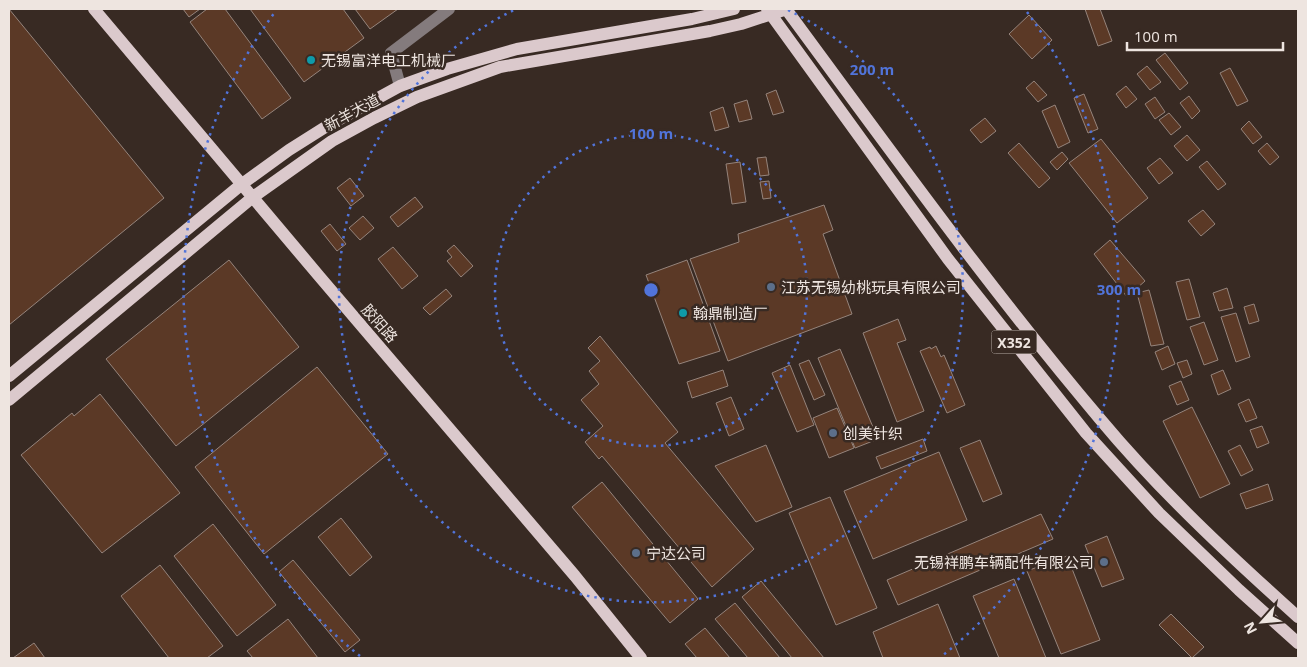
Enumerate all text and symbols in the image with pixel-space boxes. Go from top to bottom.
scale bar [1127,20,1283,52]
text: 100 m [1134,26,1178,46]
place label: 无锡富洋电工机械厂 [321,50,456,70]
marker: 无锡富洋电工机械厂 [305,54,317,66]
text: 200 m [850,59,894,79]
street label: 新羊大道 [321,89,383,135]
text: 100 m [629,123,673,143]
place label: 江苏无锡幼桃玩具有限公司 [781,277,961,297]
text: 300 m [1097,279,1141,299]
centre of rings [642,281,660,299]
marker: 江苏无锡幼桃玩具有限公司 [765,281,777,293]
street label: 胶阳路 [358,299,402,347]
place label: 翰鼎制造厂 [693,303,768,323]
marker: 翰鼎制造厂 [677,307,689,319]
road number: X352 [992,331,1036,354]
place label: 创美针织 [843,423,903,443]
marker: 创美针织 [827,427,839,439]
place label: 宁达公司 [646,543,706,563]
marker: 宁达公司 [630,547,642,559]
place label: 无锡祥鹏车辆配件有限公司 [914,552,1094,572]
marker: 无锡祥鹏车辆配件有限公司 [1098,556,1110,568]
north arrow [1237,597,1287,647]
text: N [1239,619,1261,638]

